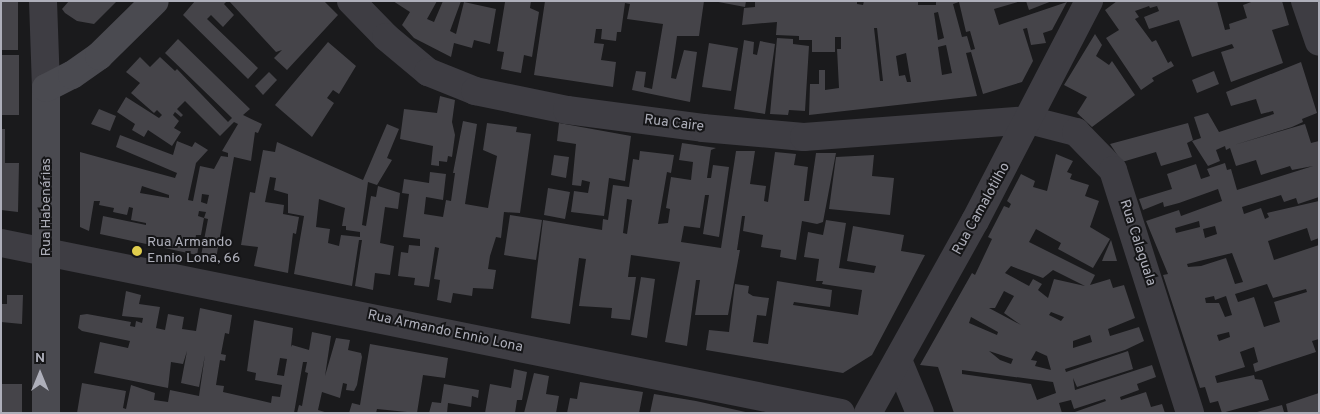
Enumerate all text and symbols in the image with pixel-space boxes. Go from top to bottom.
street label: Rua Caire [643,112,705,136]
street label: Rua Habenárias [39,158,55,256]
street label: Rua Camalotilho [950,160,1014,258]
street label: Rua Calaguala [1115,198,1159,288]
place label: Rua Armando Ennio Lona, 66 [147,235,240,268]
marker: Rua Armando Ennio Lona, 66 [131,245,143,257]
street label: Rua Armando Ennio Lona [366,307,524,357]
north arrow [15,349,65,399]
text: N [35,350,45,367]

